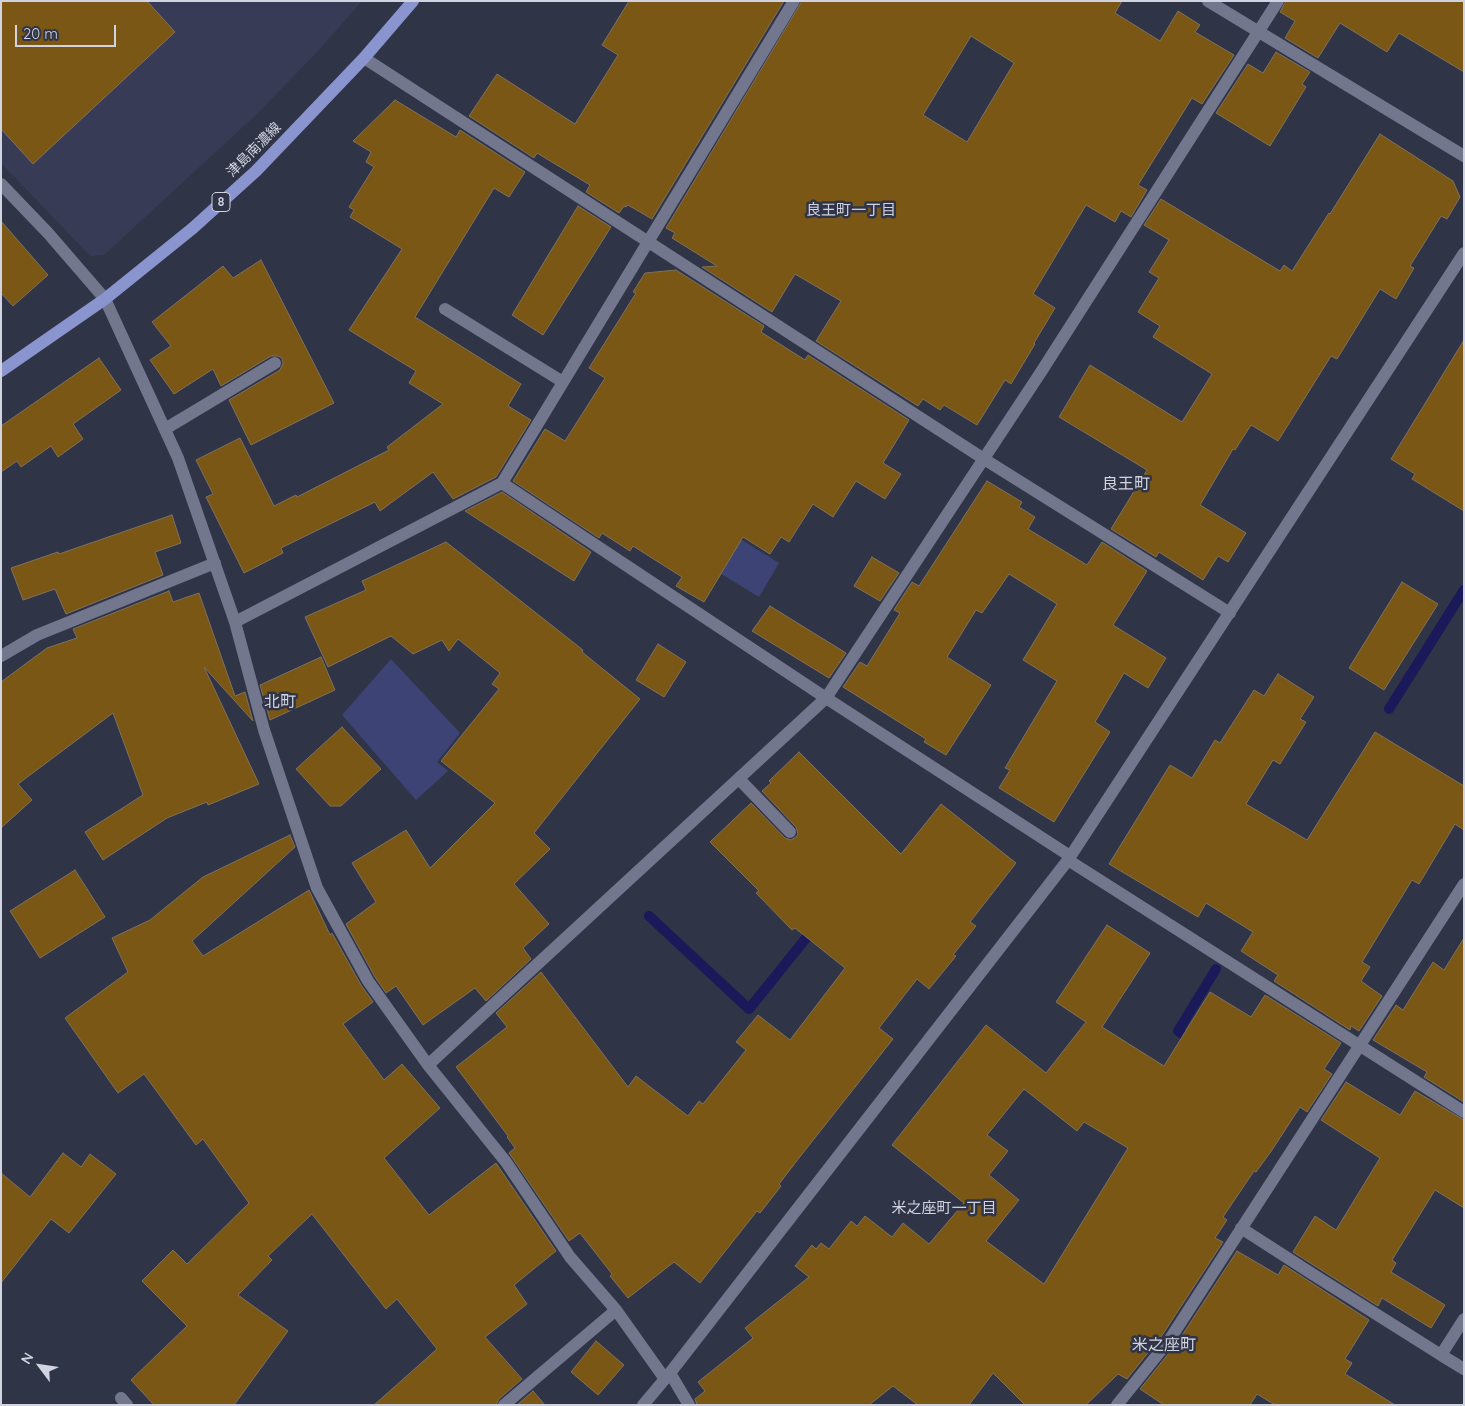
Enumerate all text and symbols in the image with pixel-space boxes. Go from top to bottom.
scale bar [18,15,119,47]
text: 20 m [23,24,58,43]
street label: 津島南濃線 [223,119,285,181]
road number: 8 [212,192,230,212]
district label: 良王町一丁目 [806,201,896,219]
district label: 良王町 [1102,474,1150,494]
district label: 北町 [264,692,296,712]
district label: 米之座町一丁目 [892,1199,996,1217]
district label: 米之座町 [1132,1335,1196,1355]
north arrow [15,1341,65,1391]
text: N [17,1349,38,1367]

